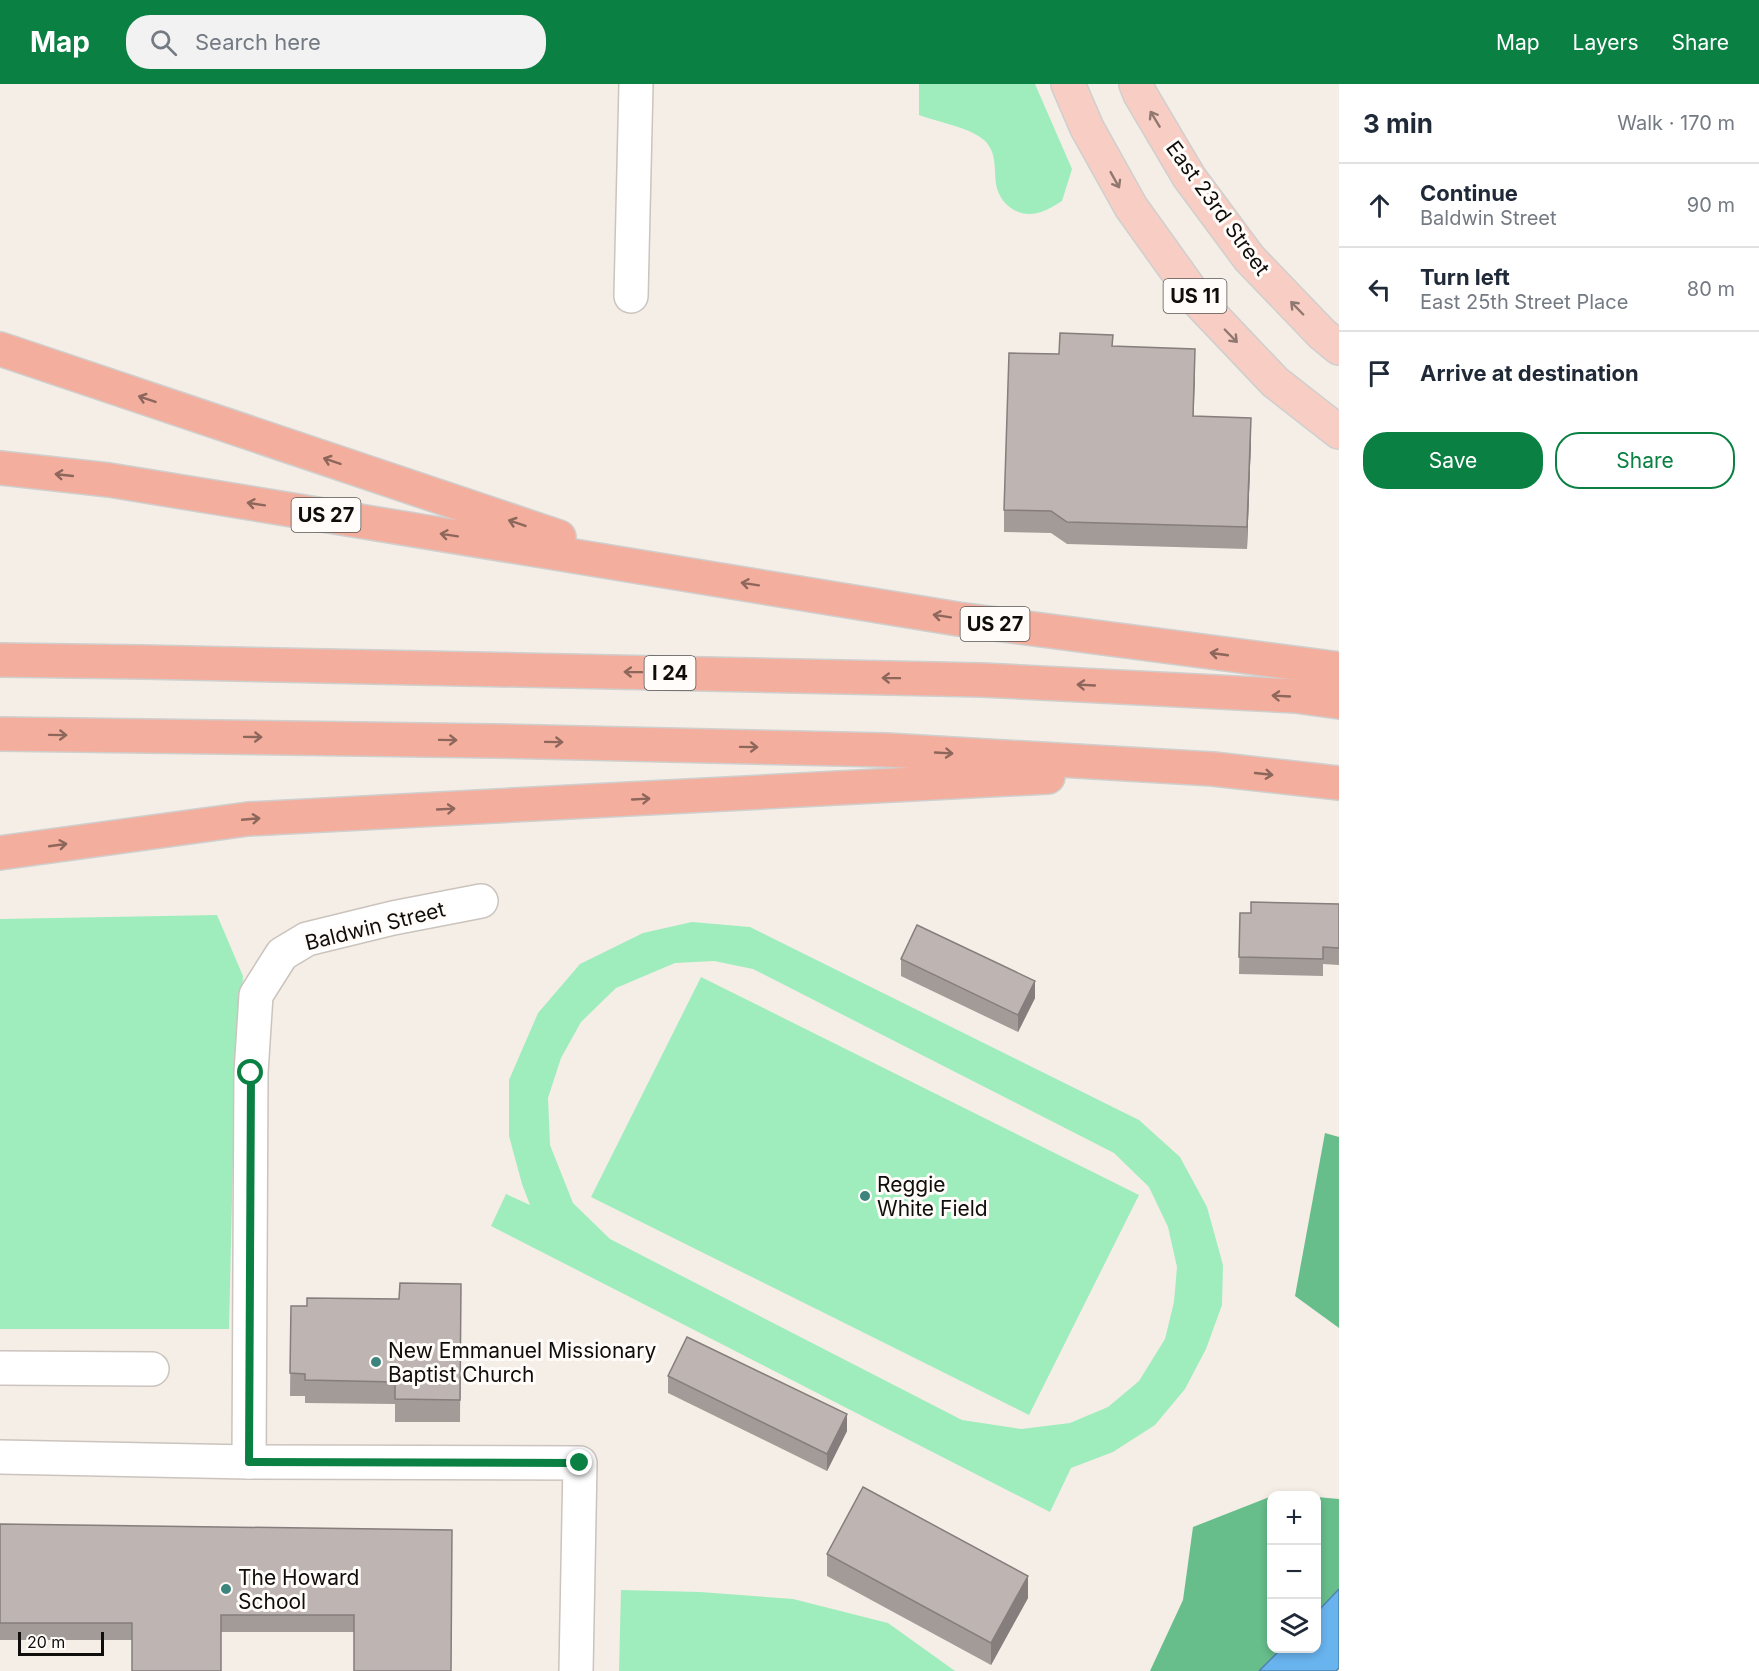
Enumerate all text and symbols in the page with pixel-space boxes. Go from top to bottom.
search box [126,15,546,69]
text: Map [30,25,90,59]
icon: search [147,26,180,59]
text: Search here [195,29,321,55]
text: Map [1496,30,1540,55]
text: Layers [1573,30,1639,55]
text: Share [1672,30,1729,55]
text: 3 min [1363,108,1433,139]
one-way arrow [1148,111,1160,128]
text: Walk · 170 m [1617,111,1735,135]
street label: East 23rd Street [1161,136,1275,280]
one-way arrow [1110,171,1122,188]
text: Continue [1420,180,1518,206]
icon: ahead [1363,189,1396,222]
text: 90 m [1687,193,1735,217]
text: Baldwin Street [1420,206,1557,230]
text: Turn left [1420,264,1510,290]
icon: left [1363,273,1396,306]
text: 80 m [1687,277,1735,301]
road number: US 11 [1164,279,1226,313]
text: East 25th Street Place [1420,290,1628,314]
one-way arrow [1289,300,1304,315]
one-way arrow [1224,328,1238,343]
icon: arrive [1363,357,1396,390]
text: Arrive at destination [1420,360,1639,386]
one-way arrow [138,392,157,403]
button: Save [1363,432,1543,489]
button: Share [1555,432,1735,489]
one-way arrow [323,454,342,465]
one-way arrow [54,469,74,480]
one-way arrow [247,498,267,509]
road number: US 27 [292,498,360,532]
one-way arrow [508,516,526,527]
one-way arrow [439,529,459,540]
one-way arrow [740,579,760,590]
road number: US 27 [960,607,1030,641]
one-way arrow [933,611,952,622]
one-way arrow [1209,648,1229,659]
road number: I 24 [644,656,696,690]
one-way arrow [624,666,644,678]
one-way arrow [882,672,902,684]
one-way arrow [1077,680,1097,691]
one-way arrow [1271,690,1291,701]
one-way arrow [48,729,68,741]
one-way arrow [243,732,263,743]
one-way arrow [438,734,458,746]
one-way arrow [543,736,563,748]
one-way arrow [738,741,758,752]
one-way arrow [933,748,953,759]
one-way arrow [1253,769,1273,780]
one-way arrow [630,793,650,804]
one-way arrow [435,803,455,814]
one-way arrow [241,813,261,824]
one-way arrow [48,840,67,851]
street label: Baldwin Street [302,897,448,955]
route start [237,1059,263,1085]
place label: Reggie White Field [877,1172,988,1221]
marker: Reggie White Field [858,1189,872,1203]
place label: New Emmanuel Missionary Baptist Church [388,1338,656,1387]
marker: New Emmanuel Missionary Baptist Church [369,1355,383,1369]
route end [566,1449,592,1475]
map controls [1267,1491,1321,1653]
button: + [1267,1491,1321,1545]
button: − [1267,1545,1321,1599]
place label: The Howard School [238,1565,359,1614]
marker: The Howard School [219,1582,233,1596]
button: layers [1267,1599,1321,1653]
scale bar [18,1629,104,1656]
text: 20 m [27,1632,65,1652]

